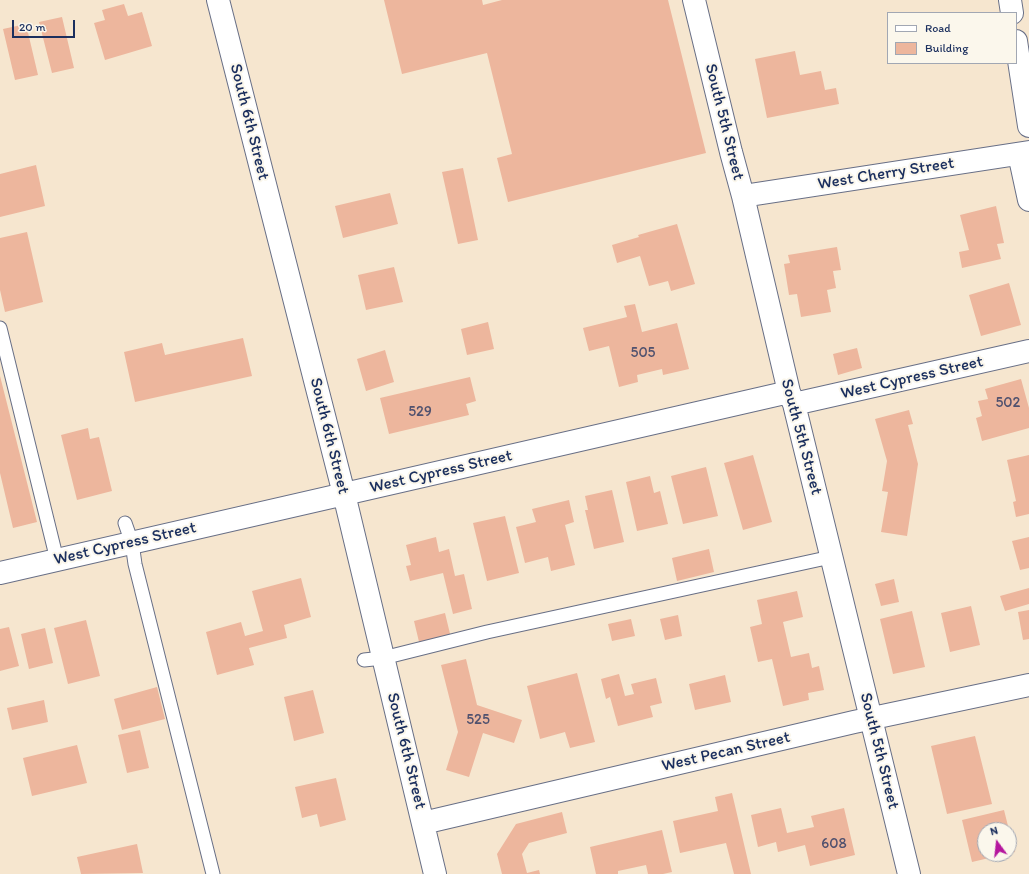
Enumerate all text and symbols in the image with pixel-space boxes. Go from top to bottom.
scale bar [14,12,77,38]
legend [887,12,1017,64]
text: 20 m [19,20,46,34]
text: Road [925,21,951,35]
text: Building [925,41,968,55]
street label: South 6th Street [225,62,273,182]
street label: South 5th Street [700,62,748,182]
street label: West Cherry Street [816,153,956,195]
house number: 505 [631,344,655,362]
street label: West Cypress Street [839,352,985,404]
street label: South 6th Street [305,376,353,496]
street label: South 5th Street [776,377,826,497]
house number: 502 [995,394,1021,412]
house number: 529 [408,403,432,421]
street label: West Cypress Street [368,446,514,498]
street label: West Cypress Street [52,518,198,570]
street label: South 6th Street [382,691,430,811]
street label: South 5th Street [855,691,903,811]
house number: 525 [466,711,490,729]
street label: West Pecan Street [660,727,792,777]
north arrow [977,822,1017,862]
text: N [989,824,999,838]
house number: 608 [821,835,847,853]

